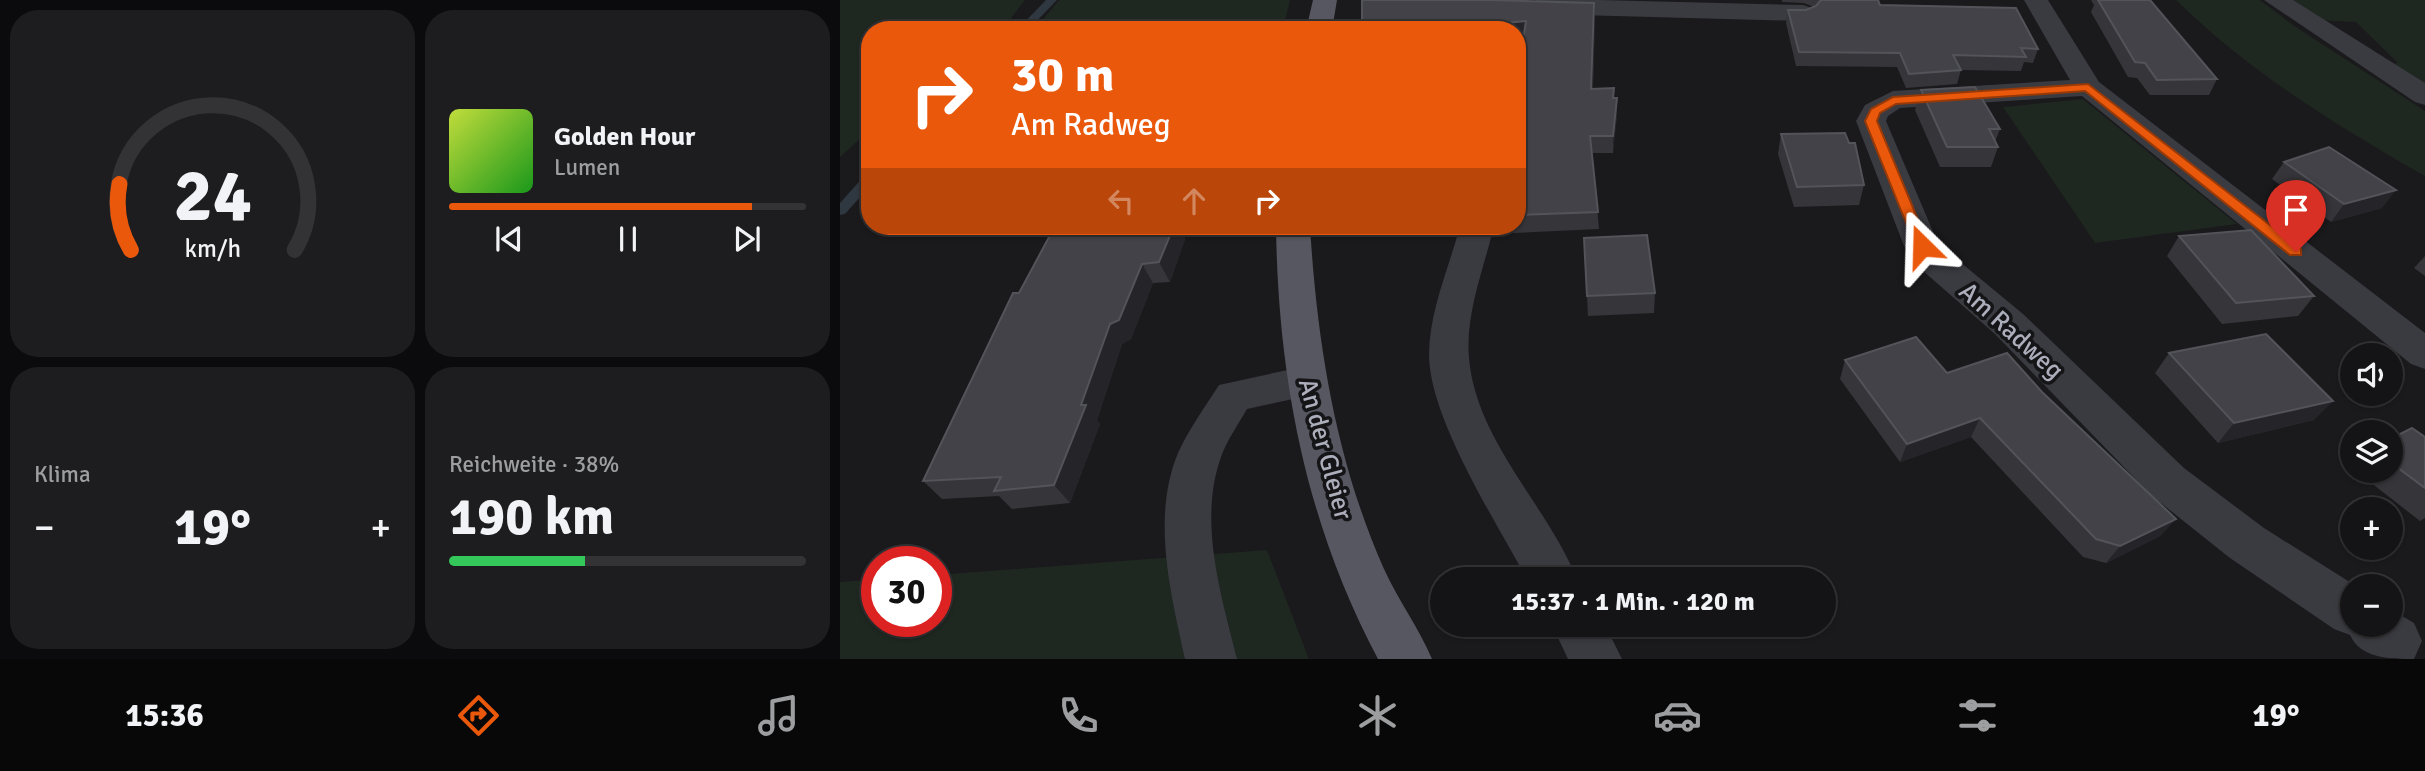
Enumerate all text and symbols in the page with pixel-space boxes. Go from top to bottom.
text: 30 m [1011,45,1114,105]
icon: right [896,49,987,140]
text: Am Radweg [1011,105,1171,144]
text: Golden Hour [554,121,695,153]
text: 24 [173,152,252,241]
text: Lumen [554,153,620,182]
pin [2266,180,2326,252]
icon: left [1102,182,1140,220]
icon: ahead [1175,182,1213,220]
icon: right [1248,182,1286,220]
icon: arrive [2277,191,2315,229]
position arrow [1885,209,1959,283]
icon: previous [490,220,528,258]
icon: pause [609,220,647,258]
icon: next [728,220,766,258]
text: km/h [184,233,241,264]
street label: Am Radweg [1952,276,2070,386]
map controls [2340,343,2403,637]
button: sound [2340,343,2403,406]
street label: An der Gleier [1291,375,1359,523]
button: layers [2340,420,2403,483]
text: Reichweite · 38% [449,450,619,479]
text: Klima [34,460,91,489]
text: 190 km [449,485,614,549]
text: 19° [174,495,251,559]
button: + [2340,497,2403,560]
text: − [34,504,55,551]
text: + [370,504,391,551]
speed limit sign: 30 [861,546,952,637]
button: − [2340,574,2403,637]
text: 15:37 · 1 Min. · 120 m [1511,586,1755,618]
icon: directions [454,691,503,740]
icon: music [754,691,803,740]
icon: phone [1054,691,1103,740]
icon: climate [1353,691,1402,740]
icon: car [1653,691,1702,740]
icon: filters [1953,691,2002,740]
text: 15:36 [125,696,204,735]
text: 19° [2252,696,2300,735]

